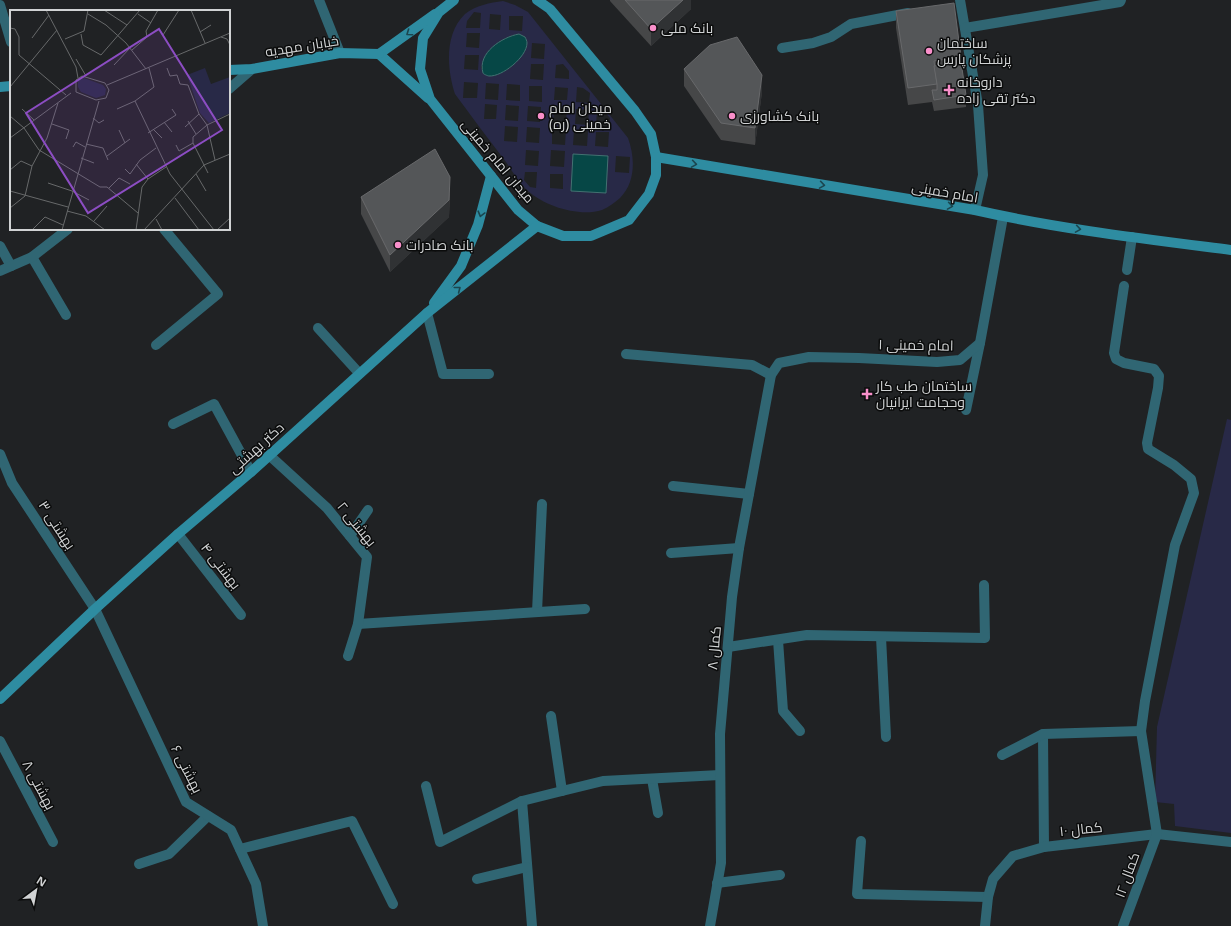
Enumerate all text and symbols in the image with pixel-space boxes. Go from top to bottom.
inset map [10,10,230,230]
place label: بانک ملی [661,18,713,37]
marker: بانک ملی [648,23,658,33]
one-way arrow [406,28,413,36]
street label: خیابان مهدیه [264,30,340,61]
place label: ساختمان پزشکان پارس [937,33,1012,69]
marker: ساختمان پزشکان پارس [924,46,934,56]
place label: داروخانه دکتر تقی زاده [957,72,1036,107]
marker: داروخانه دکتر تقی زاده [944,85,954,95]
place label: میدان امام خمینی (ره) [549,98,612,133]
place label: بانک کشاورزی [740,106,819,125]
marker: میدان امام خمینی (ره) [536,111,546,121]
marker: بانک کشاورزی [727,111,737,121]
street label: میدان امام خمینی [457,115,539,207]
one-way arrow [691,159,697,167]
street label: امام خمینی [910,176,980,208]
one-way arrow [819,180,825,189]
one-way arrow [947,202,954,210]
one-way arrow [477,210,486,217]
one-way arrow [1075,224,1082,233]
place label: بانک صادرات [406,235,474,254]
marker: بانک صادرات [393,240,403,250]
one-way arrow [453,286,460,293]
street label: امام خمینی ۱ [878,334,954,356]
place label: ساختمان طب کار و‌حجامت ایرانیان [875,376,972,411]
marker: ساختمان طب کار و‌حجامت ایرانیان [861,388,873,400]
street label: دکتر بهشتی [224,417,288,478]
street label: بهشتی ۳ [35,497,80,553]
street label: بهشتی ۲ [333,497,381,550]
street label: بهشتی ۴ [197,538,246,593]
street label: کمال ۸ [702,625,725,671]
street label: بهشتی ۶ [167,741,208,796]
street label: بهشتی ۸ [18,757,60,813]
street label: کمال ۱۰ [1059,817,1103,840]
street label: کمال ۱۲ [1110,849,1143,900]
north arrow [16,870,56,910]
text: N [34,872,49,890]

